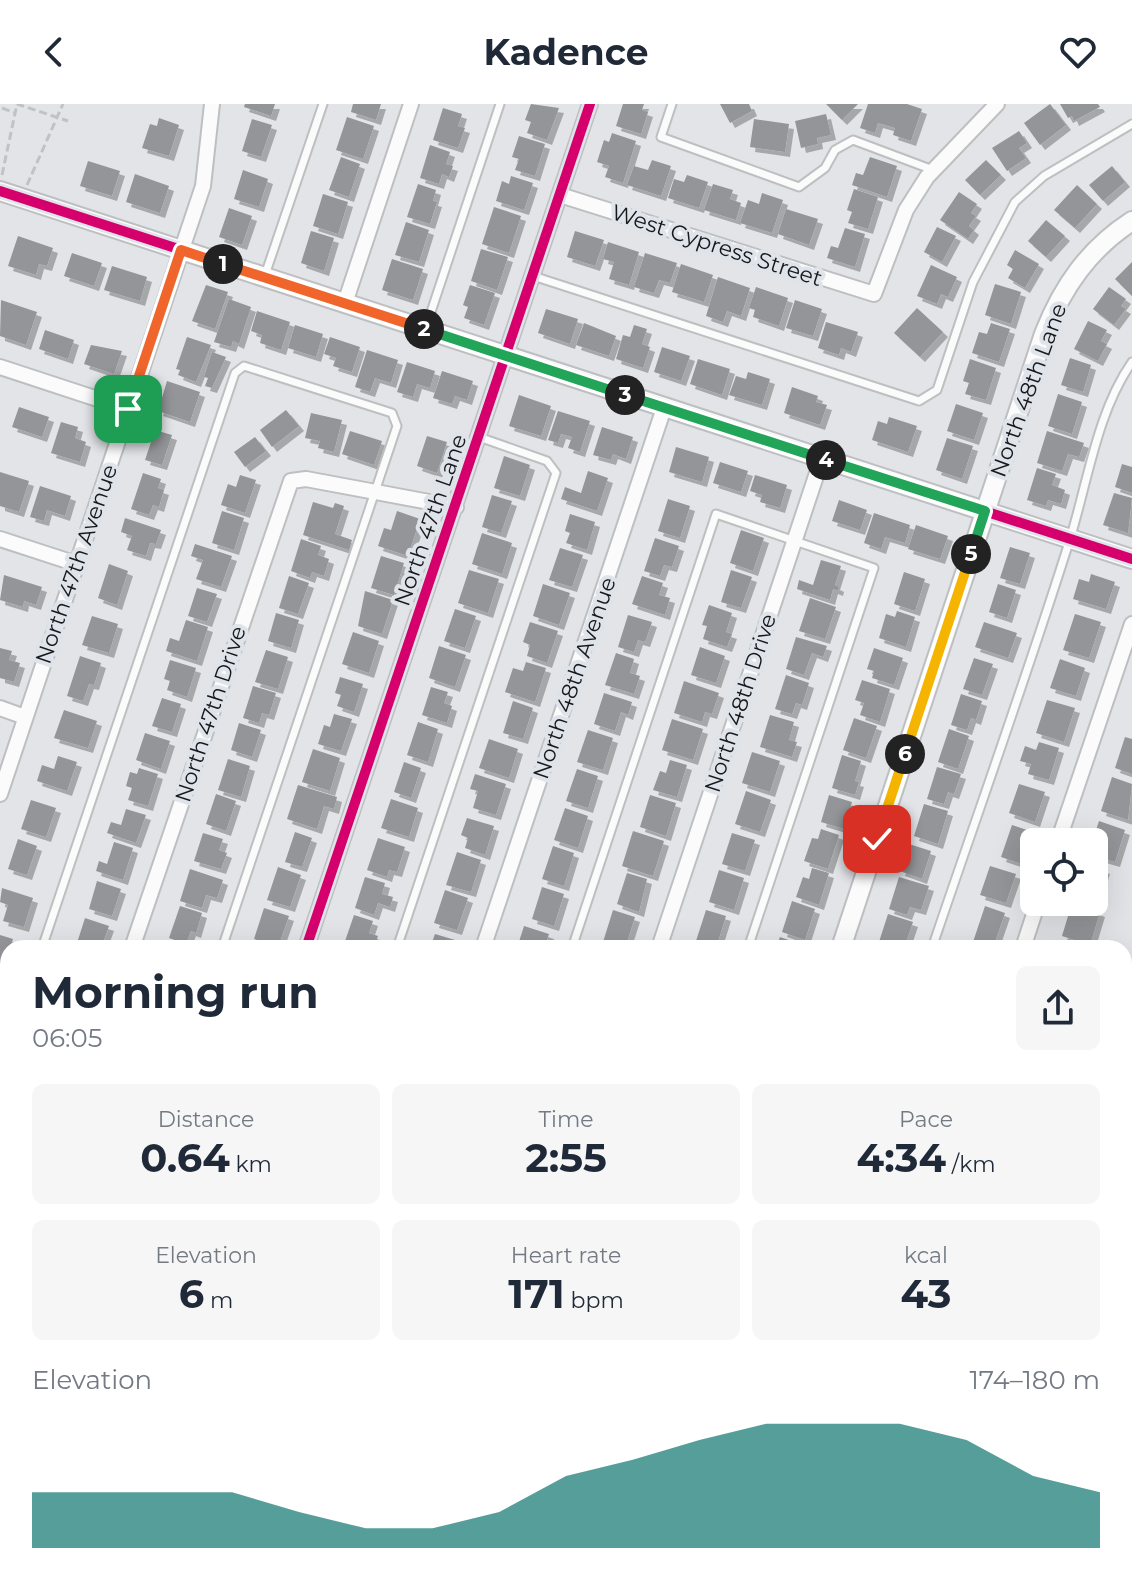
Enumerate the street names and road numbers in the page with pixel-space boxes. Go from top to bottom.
street label: West Cypress Street [608,199,826,292]
street label: North 48th Lane [985,300,1072,481]
street label: North 47th Lane [388,431,473,610]
street label: North 47th Avenue [30,461,123,667]
street label: North 48th Avenue [527,574,622,783]
street label: North 48th Drive [699,610,782,796]
street label: North 47th Drive [169,623,252,806]

